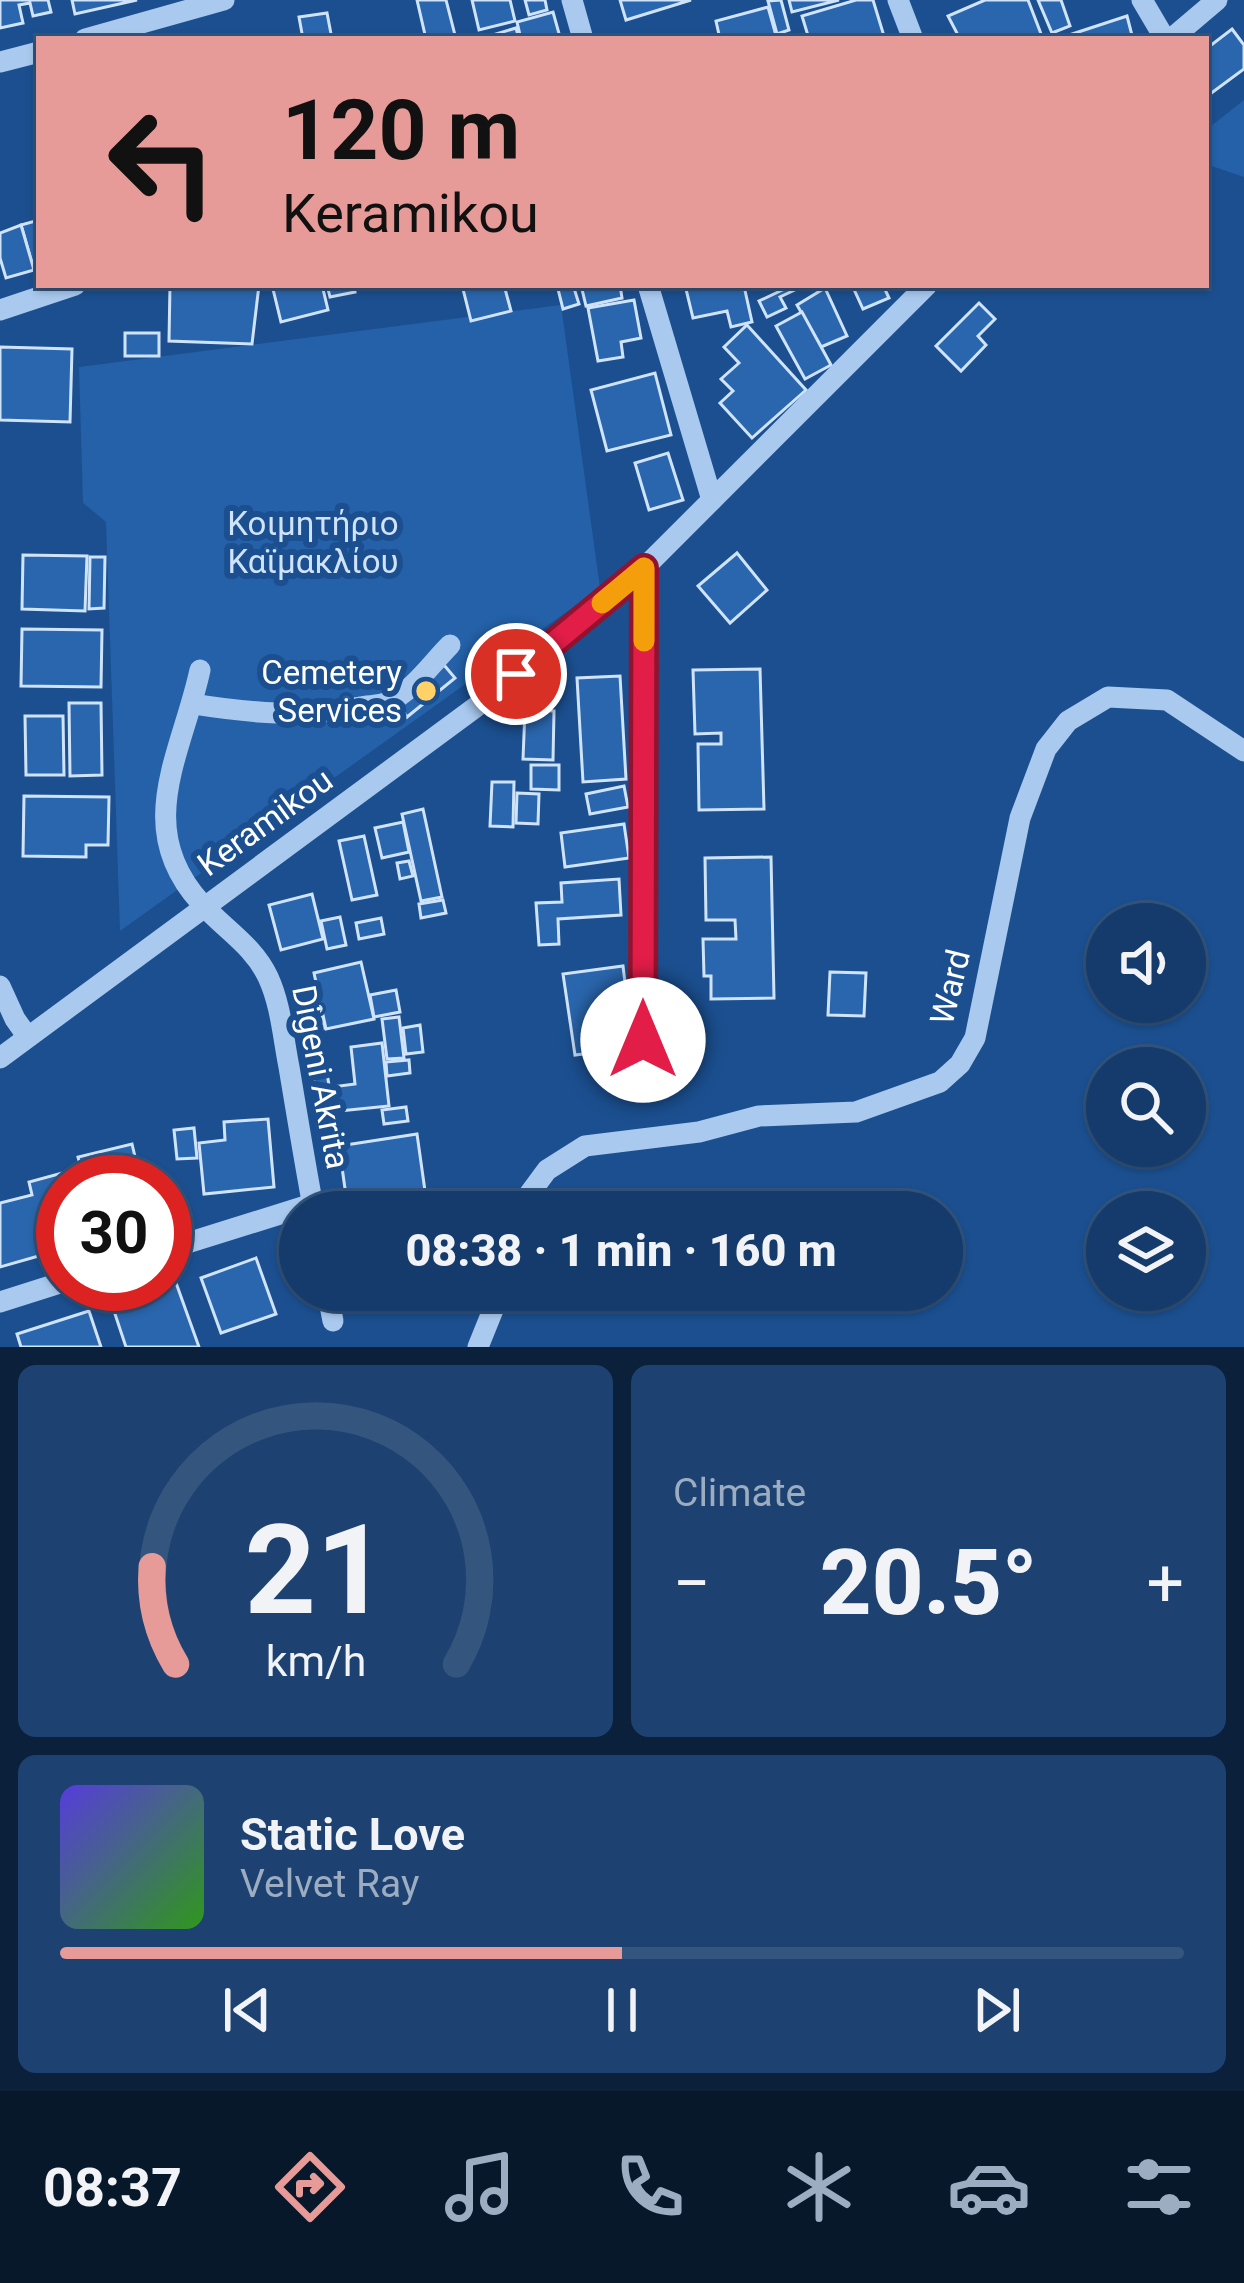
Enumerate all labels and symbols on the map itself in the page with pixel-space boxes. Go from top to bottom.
park label: Κοιμητήριο Καϊμακλίου [227,504,399,581]
pin [465,623,567,725]
place label: Cemetery Services [261,653,402,730]
marker: Cemetery Services [413,678,439,704]
street label: Keramikou [190,760,340,884]
street label: Ward [922,945,978,1029]
position arrow [580,977,706,1103]
street label: Digeni Akrita [284,982,358,1172]
speed limit sign: 30 [36,1155,192,1311]

